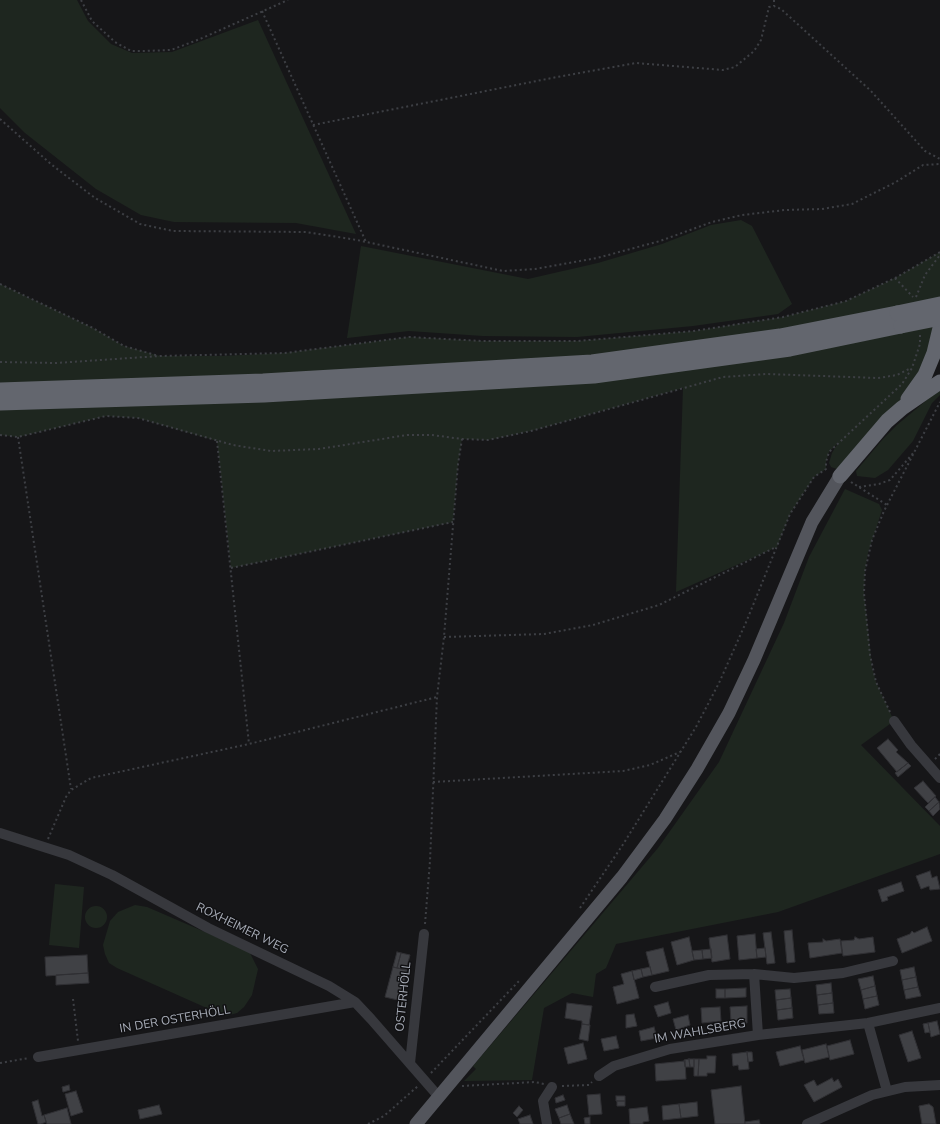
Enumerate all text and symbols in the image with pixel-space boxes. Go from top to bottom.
street label: ROXHEIMER WEG [193,900,291,958]
street label: OSTERHÖLL [393,961,415,1033]
street label: IN DER OSTERHÖLL [119,1003,231,1037]
street label: IM WAHLSBERG [653,1017,747,1047]

